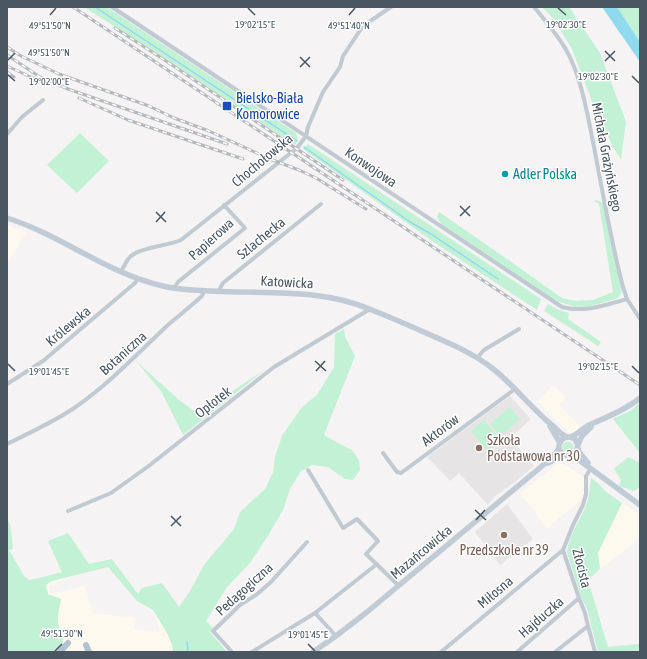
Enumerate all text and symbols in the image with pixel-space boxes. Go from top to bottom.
text: 19°02'15"E [235,19,276,30]
text: 19°02'30"E [546,19,587,30]
text: 49°51'50"N [29,20,71,31]
text: 49°51'40"N [328,20,370,31]
text: 49°51'50"N [28,47,70,58]
text: 19°02'30"E [578,71,619,82]
text: 19°02'00"E [29,76,70,87]
place label: Bielsko-Biała Komorowice [236,90,303,122]
marker: Bielsko-Biała Komorowice [221,100,233,112]
street label: Michała Grażyńskiego [589,101,625,213]
street label: Chochołowska [228,130,296,190]
street label: Konwojowa [342,144,400,190]
place label: Adler Polska [513,166,577,182]
marker: Adler Polska [500,169,510,179]
street label: Szlachecka [234,214,288,262]
street label: Papierowa [185,215,237,263]
street label: Katowicka [260,273,314,291]
street label: Królewska [42,303,94,349]
street label: Botaniczna [96,328,150,378]
text: 19°02'15"E [578,361,619,372]
text: 19°01'45"E [29,366,70,377]
street label: Opłotek [192,383,234,421]
street label: Aktorów [418,410,462,449]
place label: Szkoła Podstawowa nr 30 [487,432,580,464]
marker: Szkoła Podstawowa nr 30 [474,443,484,453]
street label: Mazańcowicka [387,522,455,582]
marker: Przedszkole nr 39 [499,530,509,540]
place label: Przedszkole nr 39 [459,542,549,558]
street label: Złocista [569,546,595,590]
street label: Pedagogiczna [212,559,276,619]
street label: Miłosna [474,573,516,611]
street label: Hajduczka [515,593,567,641]
text: 49°51'30"N [41,628,83,639]
text: 19°01'45"E [288,629,329,640]

